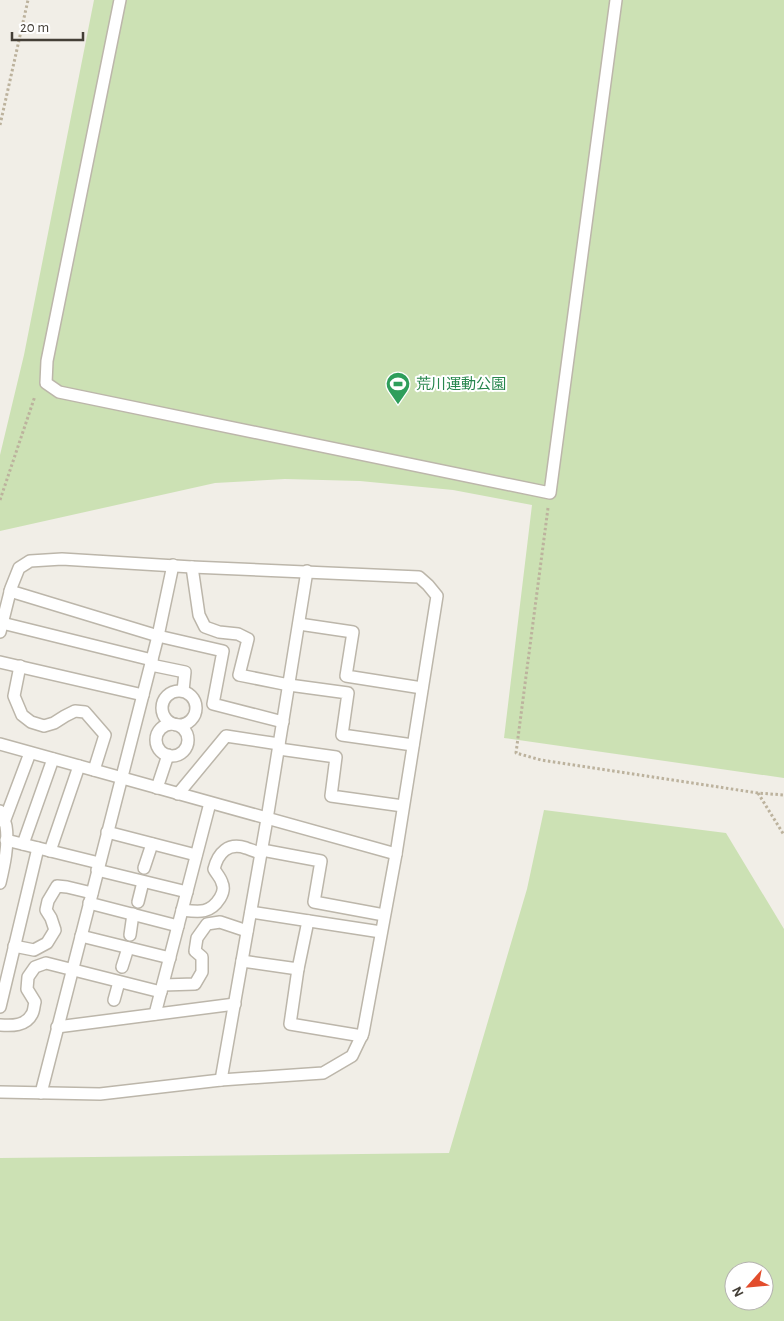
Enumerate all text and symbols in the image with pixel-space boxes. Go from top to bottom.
scale bar [12,10,84,42]
text: 20 m [20,20,49,35]
sports icon: 荒川運動公園 [385,371,411,405]
place label: 荒川運動公園 [416,376,506,392]
north arrow [724,1261,774,1311]
text: N [730,1284,747,1299]

